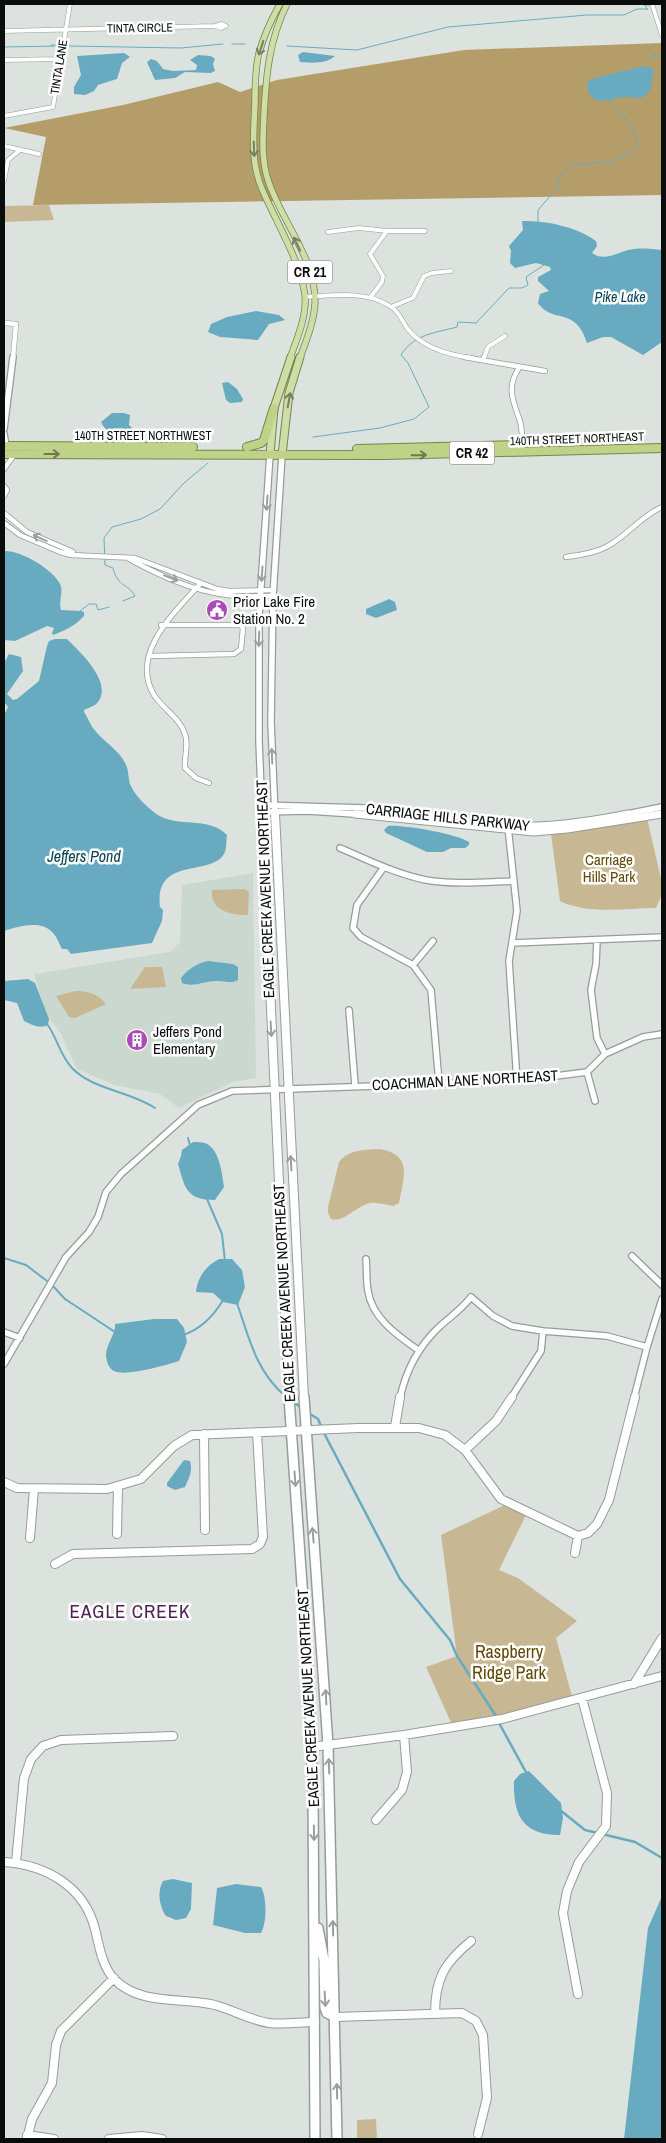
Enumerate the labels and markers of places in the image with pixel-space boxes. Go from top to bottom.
place label: Prior Lake Fire Station No. 2 [233,591,315,629]
public building icon: Prior Lake Fire Station No. 2 [205,598,229,622]
place label: Jeffers Pond Elementary [153,1021,222,1059]
building icon: Jeffers Pond Elementary [125,1028,149,1052]

